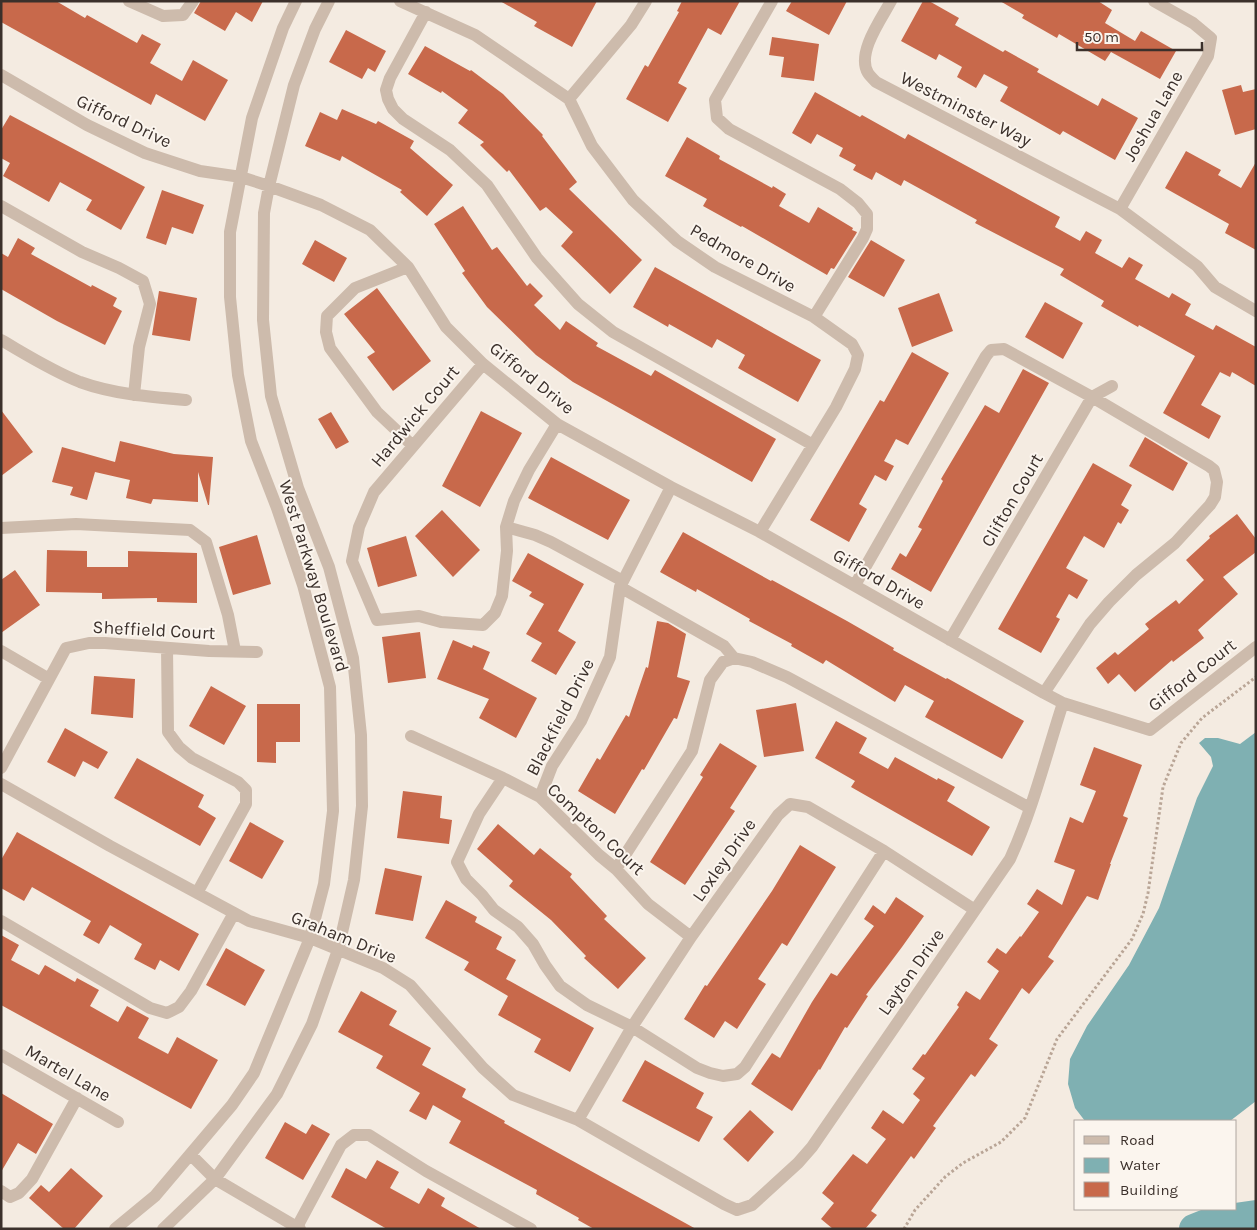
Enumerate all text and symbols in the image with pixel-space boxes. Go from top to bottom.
scale bar [1077,20,1202,52]
text: 50 m [1084,28,1119,46]
street label: Westminster Way [897,66,1036,152]
street label: Joshua Lane [1118,67,1188,165]
street label: Gifford Drive [73,89,175,153]
street label: Pedmore Drive [686,219,800,297]
street label: Gifford Drive [485,337,579,419]
street label: Hardwick Court [366,360,464,471]
street label: Clifton Court [976,449,1048,551]
street label: West Parkway Boulevard [274,477,354,675]
street label: Gifford Drive [829,544,929,614]
street label: Sheffield Court [92,616,216,644]
street label: Gifford Court [1144,634,1241,716]
street label: Blackfield Drive [521,655,599,779]
street label: Compton Court [543,778,649,880]
street label: Loxley Drive [687,814,761,906]
street label: Graham Drive [288,906,400,968]
street label: Layton Drive [873,925,949,1019]
street label: Martel Lane [21,1040,115,1106]
legend [1074,1120,1237,1210]
text: Road [1120,1131,1155,1149]
text: Water [1120,1156,1161,1174]
text: Building [1120,1181,1178,1199]

